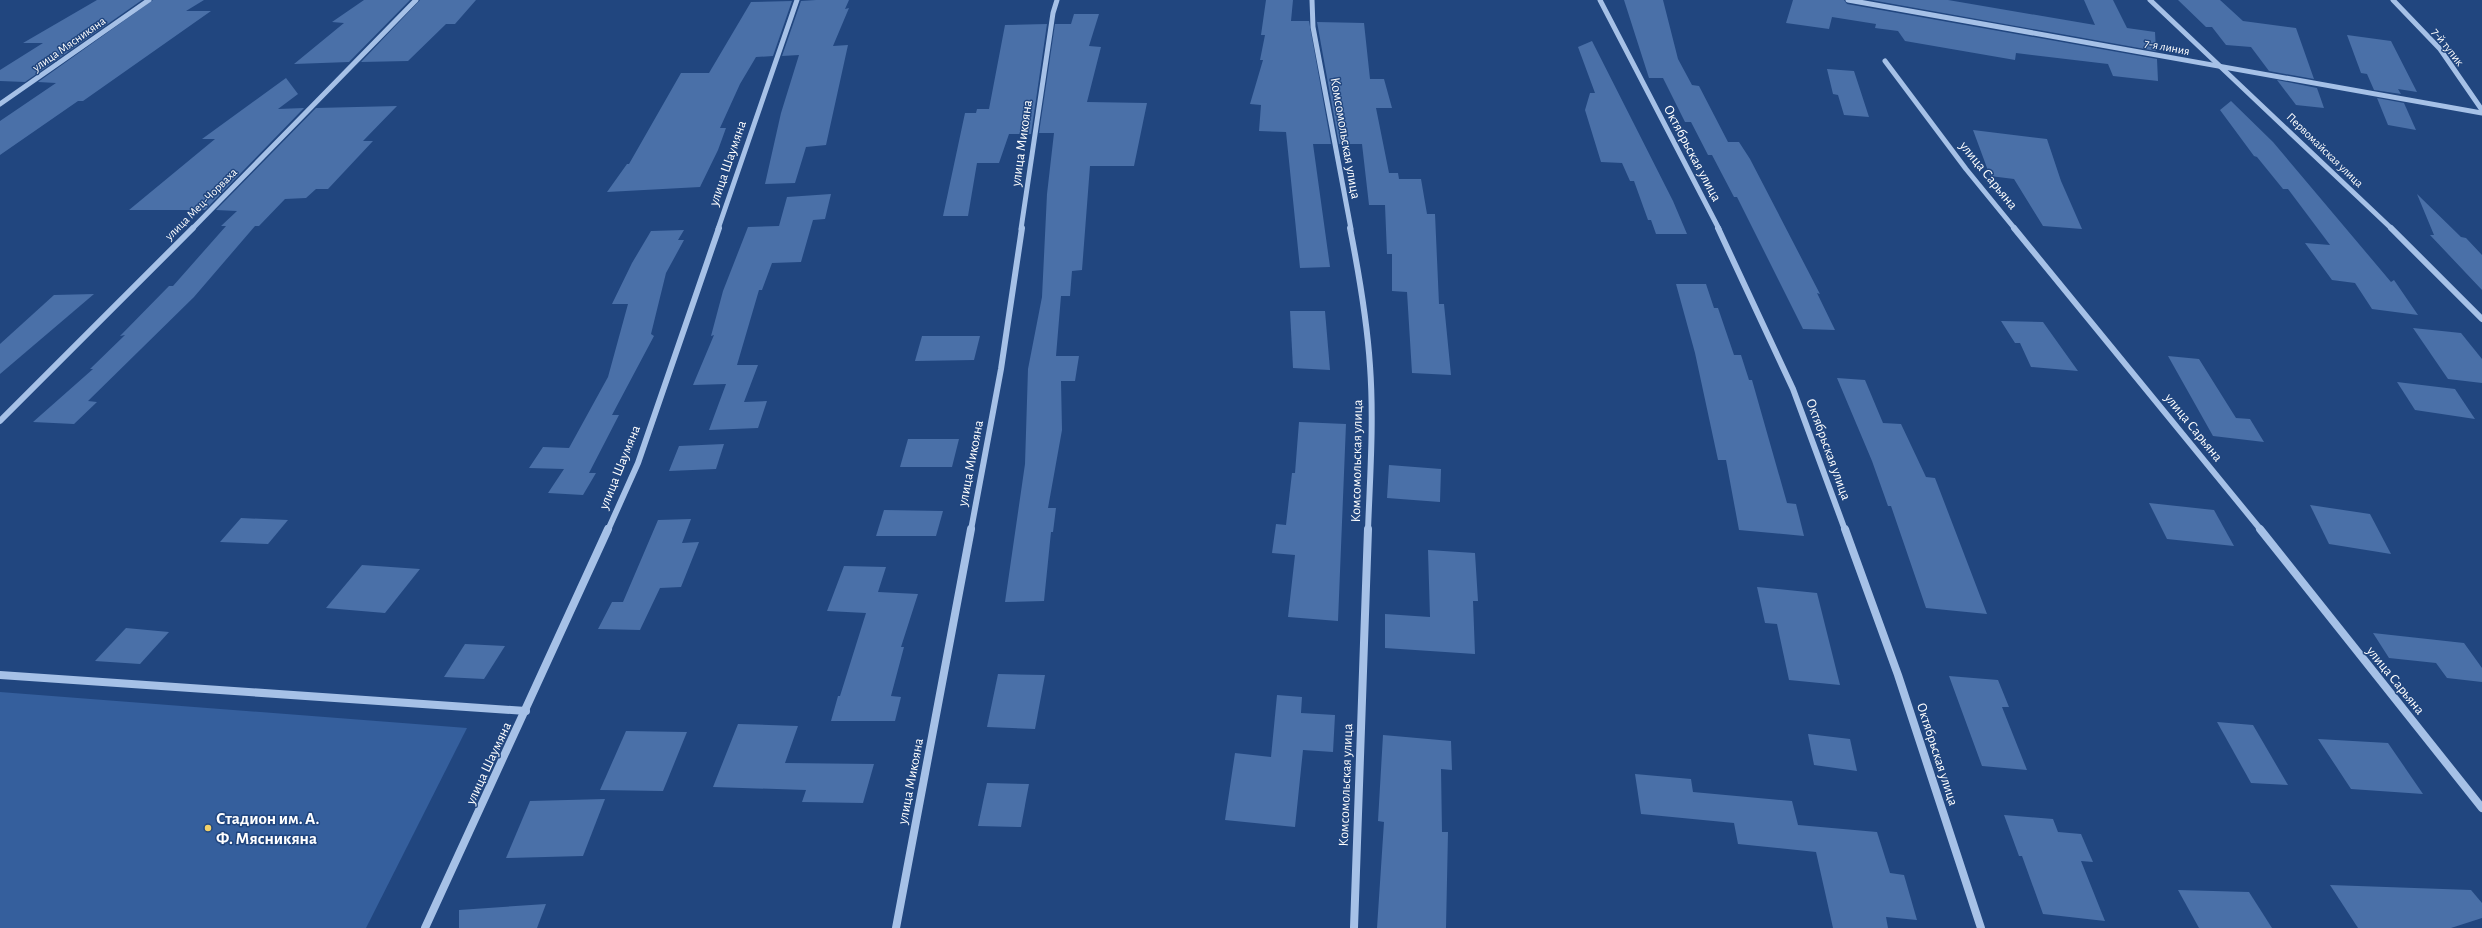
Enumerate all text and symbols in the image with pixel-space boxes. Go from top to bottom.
street label: улица Мясникяна [30,14,109,75]
street label: 7-й тупик [2429,26,2467,69]
street label: 7-я линия [2143,37,2191,57]
street label: Комсомольская улица [1327,76,1363,201]
street label: улица Микояна [1009,98,1035,188]
street label: Октябрьская улица [1661,103,1724,205]
street label: Первомайская улица [2284,111,2366,190]
street label: улица Шаумяна [706,118,749,209]
street label: улица Сарьяна [1956,138,2020,213]
street label: улица Мец-Чорваха [162,165,240,244]
street label: улица Сарьяна [2161,390,2225,465]
street label: Октябрьская улица [1803,397,1853,503]
street label: Комсомольская улица [1349,399,1365,523]
street label: улица Микояна [956,418,986,508]
street label: улица Шаумяна [596,423,643,512]
street label: улица Сарьяна [2363,643,2427,718]
street label: Октябрьская улица [1914,701,1960,808]
street label: улица Шаумяна [463,719,514,808]
street label: Комсомольская улица [1337,723,1355,847]
street label: улица Микояна [896,736,926,826]
place label: Стадион им. А. Ф. Мясникяна [216,810,319,847]
marker: Стадион им. А. Ф. Мясникяна [203,823,213,833]

